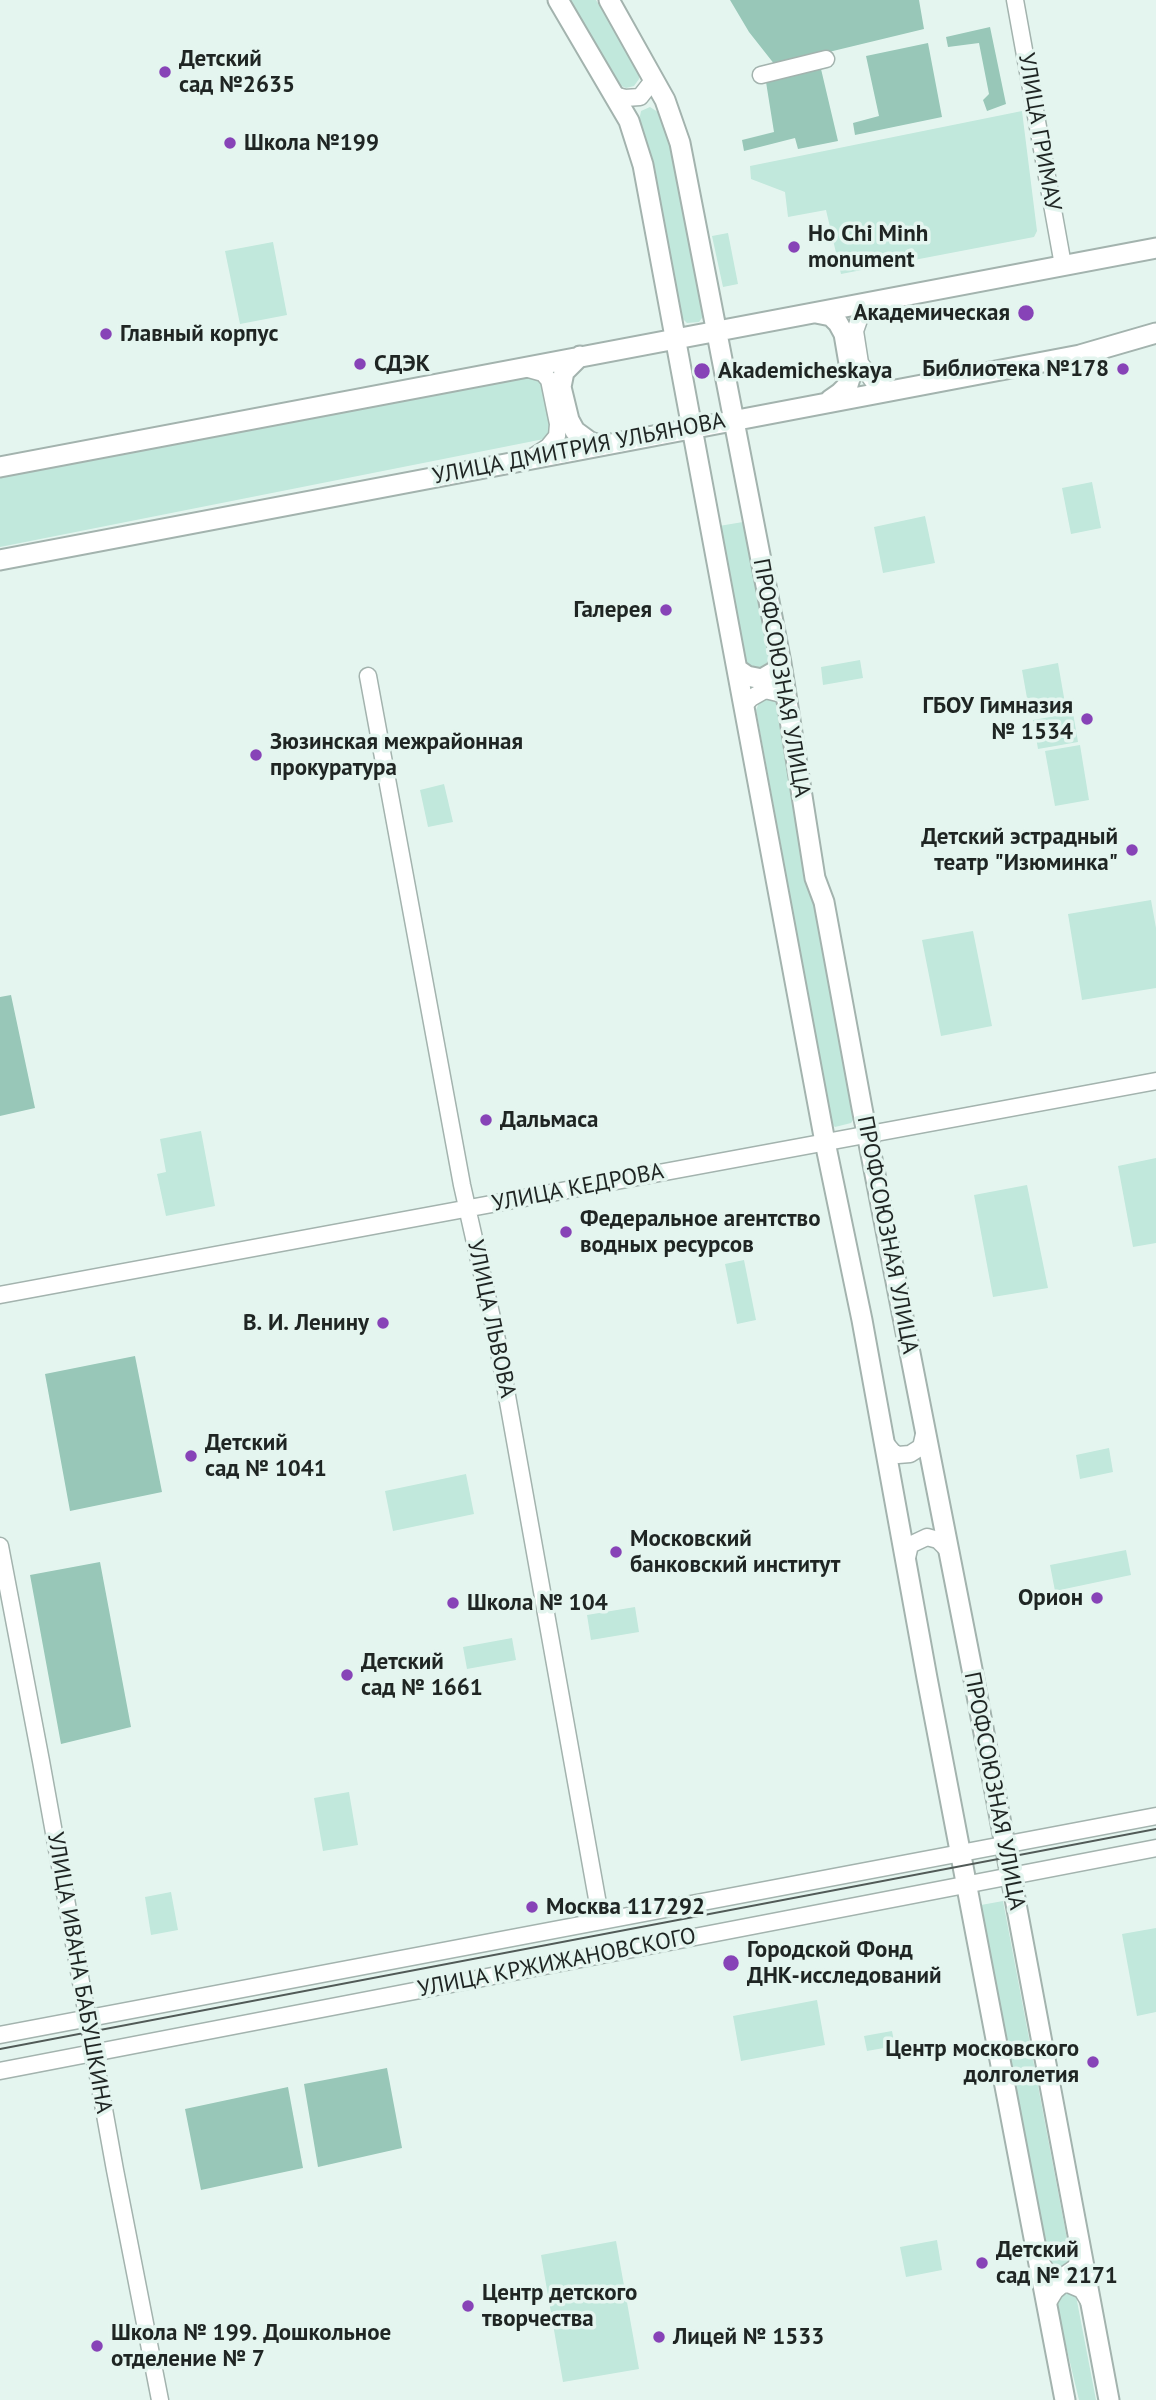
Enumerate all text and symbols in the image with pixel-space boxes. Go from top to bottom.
place label: Детский сад №2635 [179,45,295,99]
street label: УЛИЦА ГРИМАУ [1012,51,1066,213]
marker: Детский сад №2635 [157,64,173,80]
place label: Школа №199 [244,129,379,157]
marker: Школа №199 [222,135,238,151]
place label: Ho Chi Minh monument [808,220,928,274]
marker: Ho Chi Minh monument [786,239,802,255]
place label: Академическая [853,299,1010,327]
marker: Академическая [1016,303,1036,323]
place label: Главный корпус [120,320,278,348]
marker: Главный корпус [98,326,114,342]
place label: СДЭК [374,350,430,378]
place label: Библиотека №178 [922,355,1109,383]
marker: СДЭК [352,356,368,372]
place label: Akademicheskaya [718,357,892,385]
marker: Akademicheskaya [692,361,712,381]
marker: Библиотека №178 [1115,361,1131,377]
street label: УЛИЦА ДМИТРИЯ УЛЬЯНОВА [430,407,728,491]
street label: ПРОФСОЮЗНАЯ УЛИЦА [746,556,816,800]
place label: Галерея [574,596,652,624]
marker: Галерея [658,602,674,618]
place label: ГБОУ Гимназия № 1534 [922,692,1073,746]
marker: ГБОУ Гимназия № 1534 [1079,711,1095,727]
place label: Зюзинская межрайонная прокуратура [270,728,523,782]
marker: Зюзинская межрайонная прокуратура [248,747,264,763]
place label: Детский эстрадный театр "Изюминка" [921,823,1118,877]
marker: Детский эстрадный театр "Изюминка" [1124,842,1140,858]
place label: Дальмаса [500,1106,599,1134]
marker: Дальмаса [478,1112,494,1128]
street label: ПРОФСОЮЗНАЯ УЛИЦА [850,1114,924,1356]
street label: УЛИЦА КЕДРОВА [490,1158,666,1218]
place label: Федеральное агентство водных ресурсов [580,1205,821,1259]
marker: Федеральное агентство водных ресурсов [558,1224,574,1240]
street label: УЛИЦА ЛЬВОВА [461,1238,521,1400]
place label: В. И. Ленину [243,1309,369,1337]
marker: В. И. Ленину [375,1315,391,1331]
place label: Детский сад № 1041 [205,1429,327,1483]
marker: Детский сад № 1041 [183,1448,199,1464]
place label: Московский банковский институт [630,1525,840,1579]
marker: Московский банковский институт [608,1544,624,1560]
place label: Орион [1018,1584,1083,1612]
place label: Школа № 104 [467,1589,608,1617]
marker: Орион [1089,1590,1105,1606]
marker: Школа № 104 [445,1595,461,1611]
place label: Детский сад № 1661 [361,1648,483,1702]
marker: Детский сад № 1661 [339,1667,355,1683]
street label: ПРОФСОЮЗНАЯ УЛИЦА [957,1670,1031,1912]
street label: УЛИЦА ИВАНА БАБУШКИНА [41,1830,117,2116]
place label: Москва 117292 [546,1893,705,1921]
marker: Москва 117292 [524,1899,540,1915]
street label: УЛИЦА КРЖИЖАНОВСКОГО [416,1922,698,2004]
place label: Городской Фонд ДНК-исследований [747,1936,942,1990]
marker: Городской Фонд ДНК-исследований [721,1953,741,1973]
place label: Центр московского долголетия [885,2035,1079,2089]
marker: Центр московского долголетия [1085,2054,1101,2070]
place label: Детский сад № 2171 [996,2236,1118,2290]
marker: Детский сад № 2171 [974,2255,990,2271]
place label: Центр детского творчества [482,2279,637,2333]
marker: Центр детского творчества [460,2298,476,2314]
place label: Школа № 199. Дошкольное отделение № 7 [111,2319,391,2373]
place label: Лицей № 1533 [673,2323,824,2351]
marker: Лицей № 1533 [651,2329,667,2345]
marker: Школа № 199. Дошкольное отделение № 7 [89,2338,105,2354]

